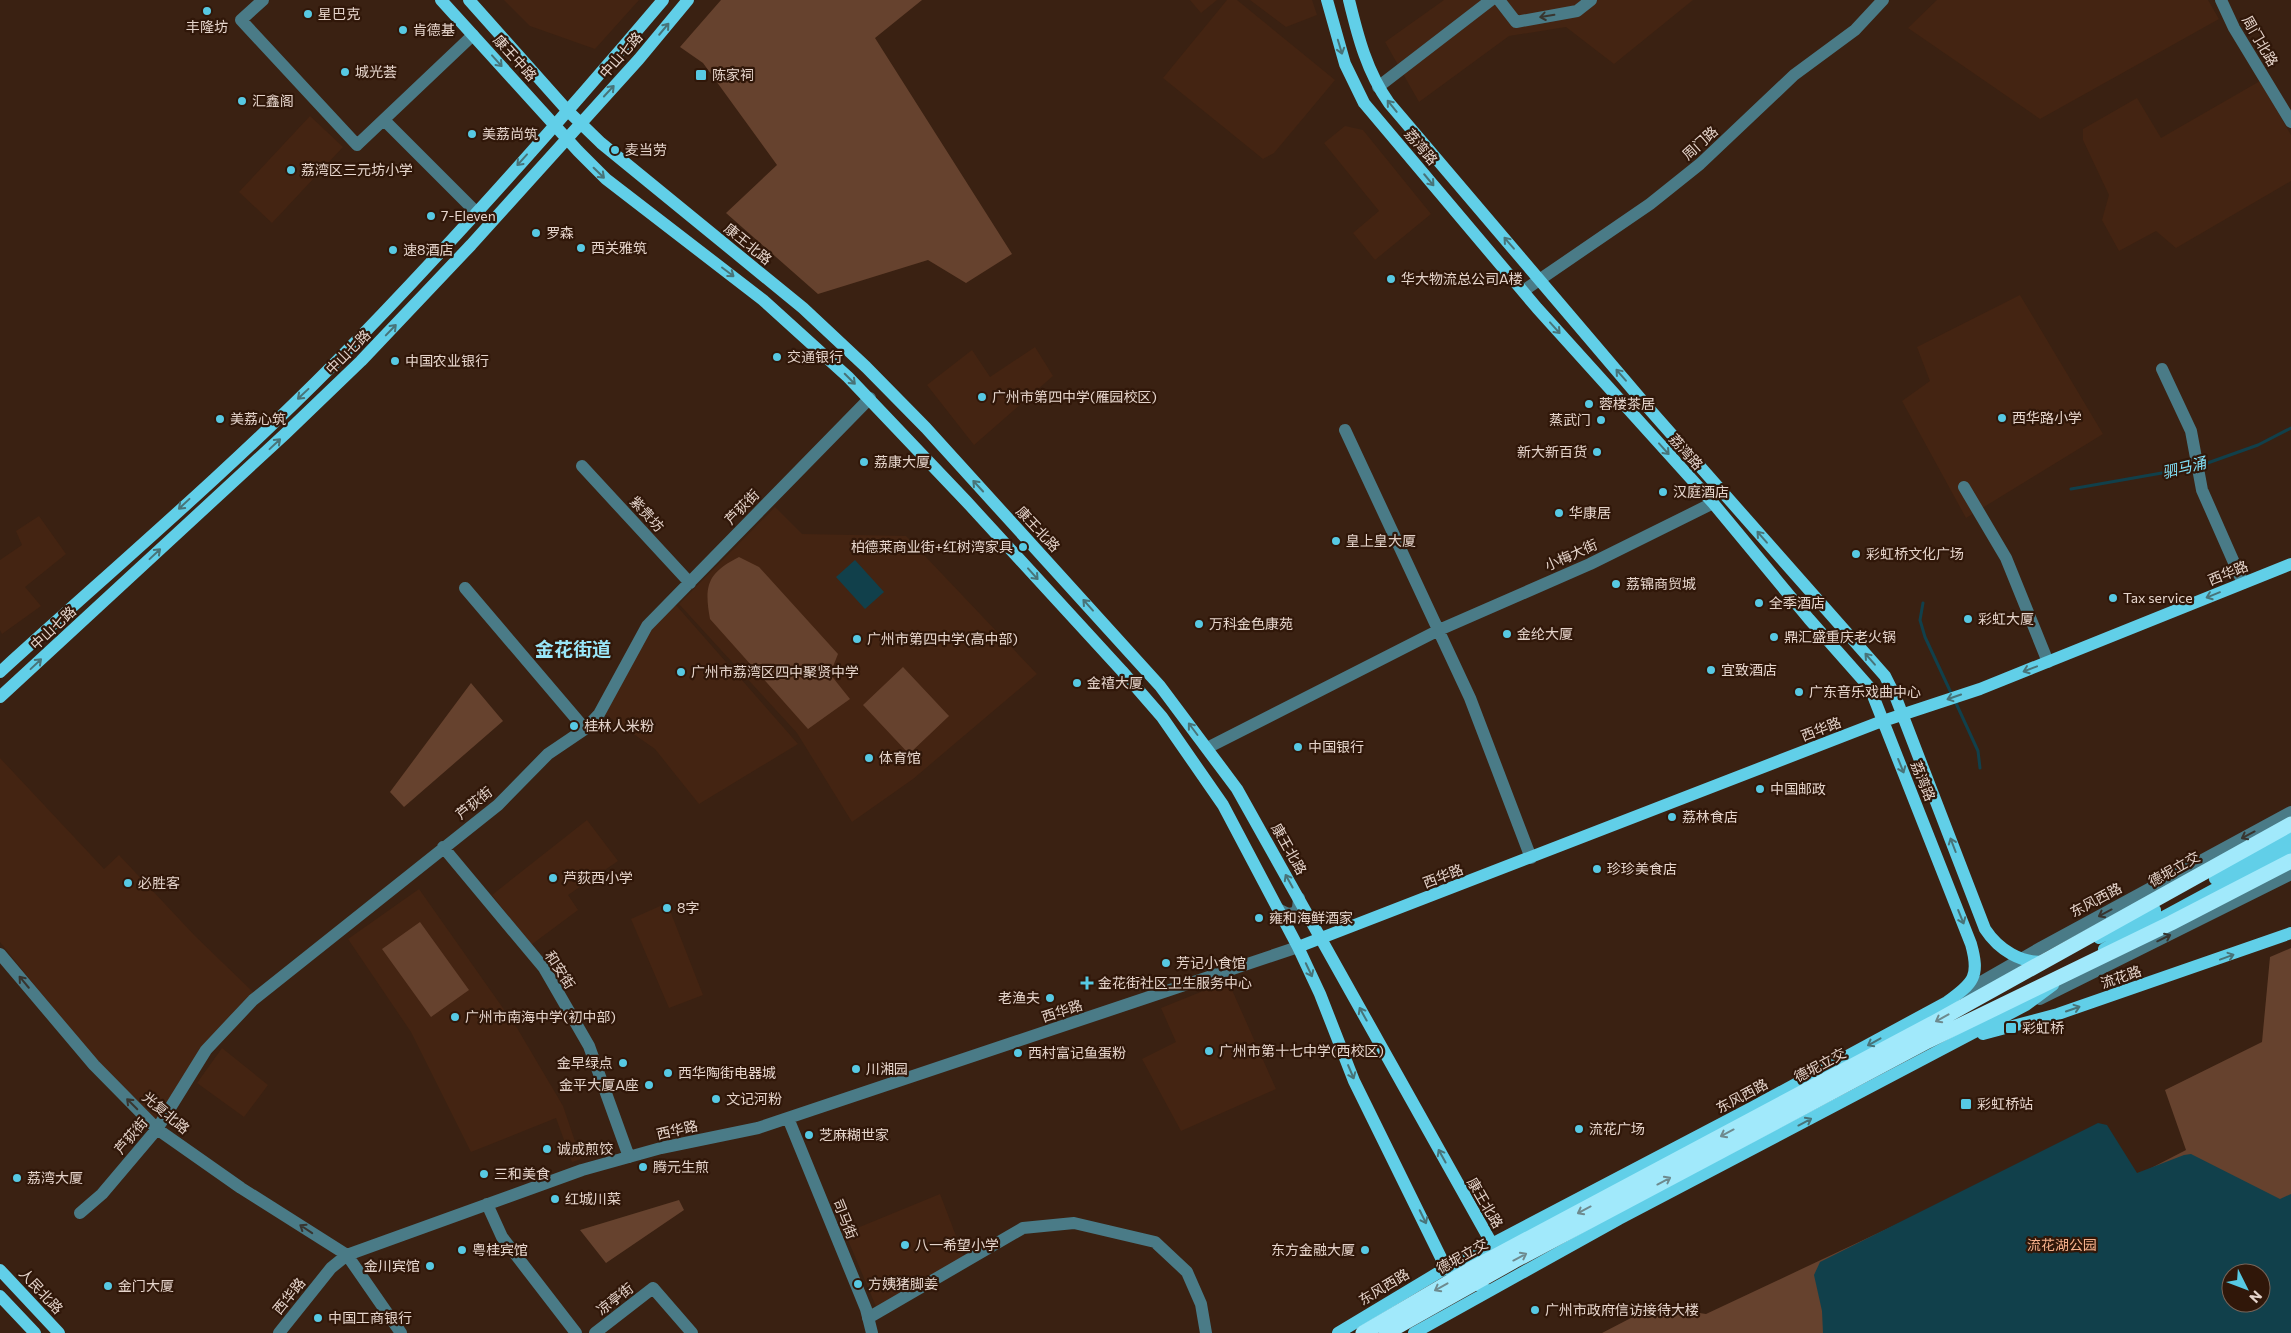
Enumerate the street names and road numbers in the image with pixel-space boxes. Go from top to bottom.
street label: 周门北路 [2239,12,2282,69]
street label: 中山七路 [596,28,646,81]
street label: 康王中路 [490,31,540,84]
street label: 周门路 [1678,122,1721,163]
street label: 荔湾路 [1401,125,1441,168]
street label: 康王北路 [721,219,775,268]
street label: 中山七路 [322,326,373,377]
street label: 荔湾路 [1666,430,1707,473]
street label: 芦荻街 [721,486,762,528]
street label: 紫贵坊 [627,493,668,535]
street label: 康王北路 [1013,502,1064,555]
street label: 小梅大街 [1542,535,1600,574]
street label: 西华路 [2205,557,2250,588]
street label: 中山七路 [26,602,79,653]
street label: 西华路 [1798,713,1843,744]
street label: 荔湾路 [1908,758,1939,803]
street label: 芦荻街 [452,783,495,822]
street label: 康王北路 [1268,820,1310,877]
street label: 德坭立交 [2145,848,2202,890]
street label: 西华路 [1420,860,1465,891]
street label: 东风西路 [2067,879,2124,920]
street label: 和安街 [542,947,579,992]
street label: 流花路 [2098,962,2143,991]
street label: 西华路 [1039,996,1084,1025]
street label: 德坭立交 [1791,1044,1848,1085]
street label: 东风西路 [1713,1075,1770,1116]
street label: 光复北路 [139,1088,193,1137]
street label: 芦荻街 [111,1114,151,1157]
street label: 西华路 [655,1117,699,1143]
street label: 康王北路 [1464,1174,1507,1231]
street label: 司马街 [830,1196,861,1241]
street label: 德坭立交 [1433,1235,1490,1277]
street label: 人民北路 [16,1264,67,1317]
street label: 东风西路 [1355,1265,1412,1308]
street label: 西华路 [269,1274,308,1317]
street label: 凉亭街 [593,1279,636,1318]

